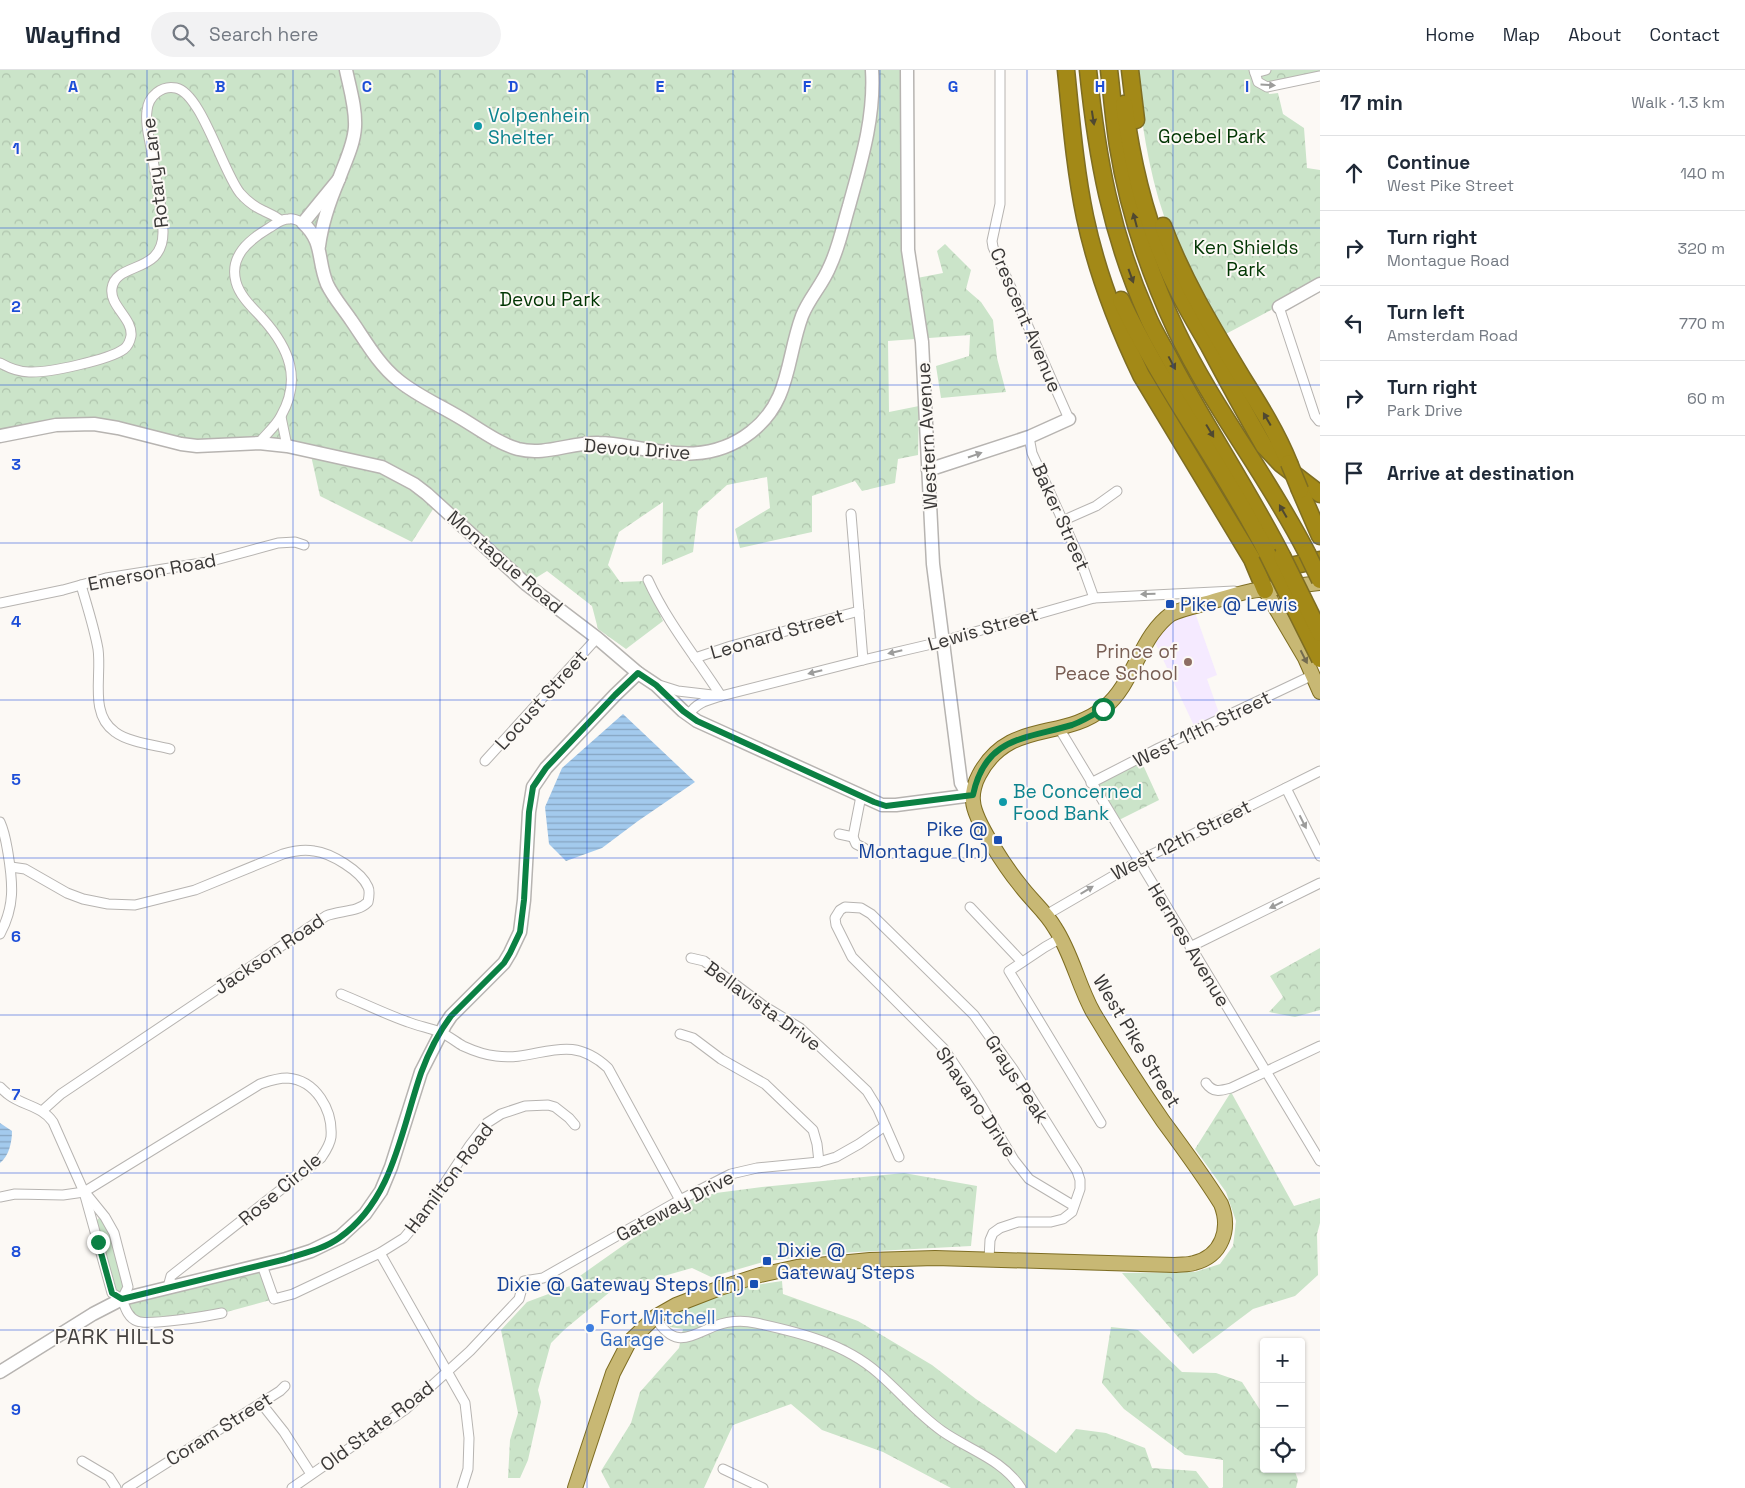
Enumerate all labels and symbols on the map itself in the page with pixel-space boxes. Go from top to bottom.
text: A [68,76,78,97]
text: B [215,76,225,97]
text: C [362,76,372,97]
text: D [508,76,518,97]
text: E [656,76,665,97]
text: F [803,76,812,97]
text: G [948,76,958,97]
text: H [1095,76,1105,97]
text: I [1245,76,1249,97]
one-way arrow [1261,81,1277,89]
place label: Volpenhein Shelter [488,103,590,150]
one-way arrow [1089,111,1097,127]
street label: Rotary Lane [136,116,174,230]
marker: Volpenhein Shelter [472,120,484,132]
park label: Goebel Park [1158,124,1266,149]
text: 1 [12,138,20,159]
one-way arrow [1131,212,1139,227]
park label: Ken Shields Park [1193,235,1299,282]
street label: Crescent Avenue [984,244,1068,396]
one-way arrow [1127,269,1135,284]
park label: Devou Park [499,287,601,312]
text: 2 [11,296,21,317]
one-way arrow [1168,356,1176,371]
street label: Western Avenue [911,362,943,510]
one-way arrow [1263,413,1272,426]
one-way arrow [1206,424,1215,437]
street label: Devou Drive [583,433,691,465]
one-way arrow [967,451,982,458]
text: 3 [11,454,21,475]
street label: Baker Street [1026,460,1096,574]
one-way arrow [1279,503,1287,518]
street label: Montague Road [442,505,568,619]
street label: Emerson Road [86,547,218,597]
one-way arrow [1140,591,1156,599]
place label: Pike @ Lewis [1180,592,1298,617]
marker: Pike @ Lewis [1164,598,1176,610]
street label: Lewis Street [925,601,1041,657]
street label: Leonard Street [707,603,847,665]
text: 4 [11,611,21,632]
place label: Prince of Peace School [1055,639,1178,686]
street label: Locust Street [489,645,593,755]
one-way arrow [888,648,903,656]
one-way arrow [1300,649,1308,664]
marker: Prince of Peace School [1182,656,1194,668]
one-way arrow [808,668,823,676]
street label: West 11th Street [1129,685,1275,773]
route start [1092,698,1115,721]
text: 5 [11,769,21,790]
place label: Be Concerned Food Bank [1013,779,1142,826]
street label: West 12th Street [1107,794,1255,886]
marker: Be Concerned Food Bank [997,796,1009,808]
one-way arrow [1299,815,1307,829]
place label: Pike @ Montague (In) [859,817,988,864]
marker: Pike @ Montague (In) [992,834,1004,846]
street label: Hermes Avenue [1142,878,1236,1012]
one-way arrow [1081,885,1094,894]
one-way arrow [1269,901,1283,909]
street label: Jackson Road [209,908,329,1000]
text: 6 [11,926,21,947]
street label: Bellavista Drive [700,955,826,1057]
street label: West Pike Street [1087,970,1187,1112]
street label: Grays Peak [979,1030,1055,1128]
street label: Shavano Drive [930,1042,1022,1162]
text: 7 [12,1084,21,1105]
street label: Hamilton Road [399,1118,499,1238]
street label: Rose Circle [233,1147,327,1231]
street label: Gateway Drive [612,1164,738,1248]
route end [87,1231,110,1254]
place label: Dixie @ Gateway Steps [777,1238,915,1285]
text: 8 [11,1241,21,1262]
marker: Dixie @ Gateway Steps [761,1255,773,1267]
place label: Dixie @ Gateway Steps (In) [497,1272,744,1297]
marker: Dixie @ Gateway Steps (In) [748,1278,760,1290]
place label: Fort Mitchell Garage [600,1305,716,1352]
marker: Fort Mitchell Garage [584,1322,596,1334]
district label: PARK HILLS [55,1323,175,1350]
street label: Old State Road [315,1375,439,1477]
street label: Coram Street [161,1386,277,1472]
text: 9 [11,1399,21,1420]

